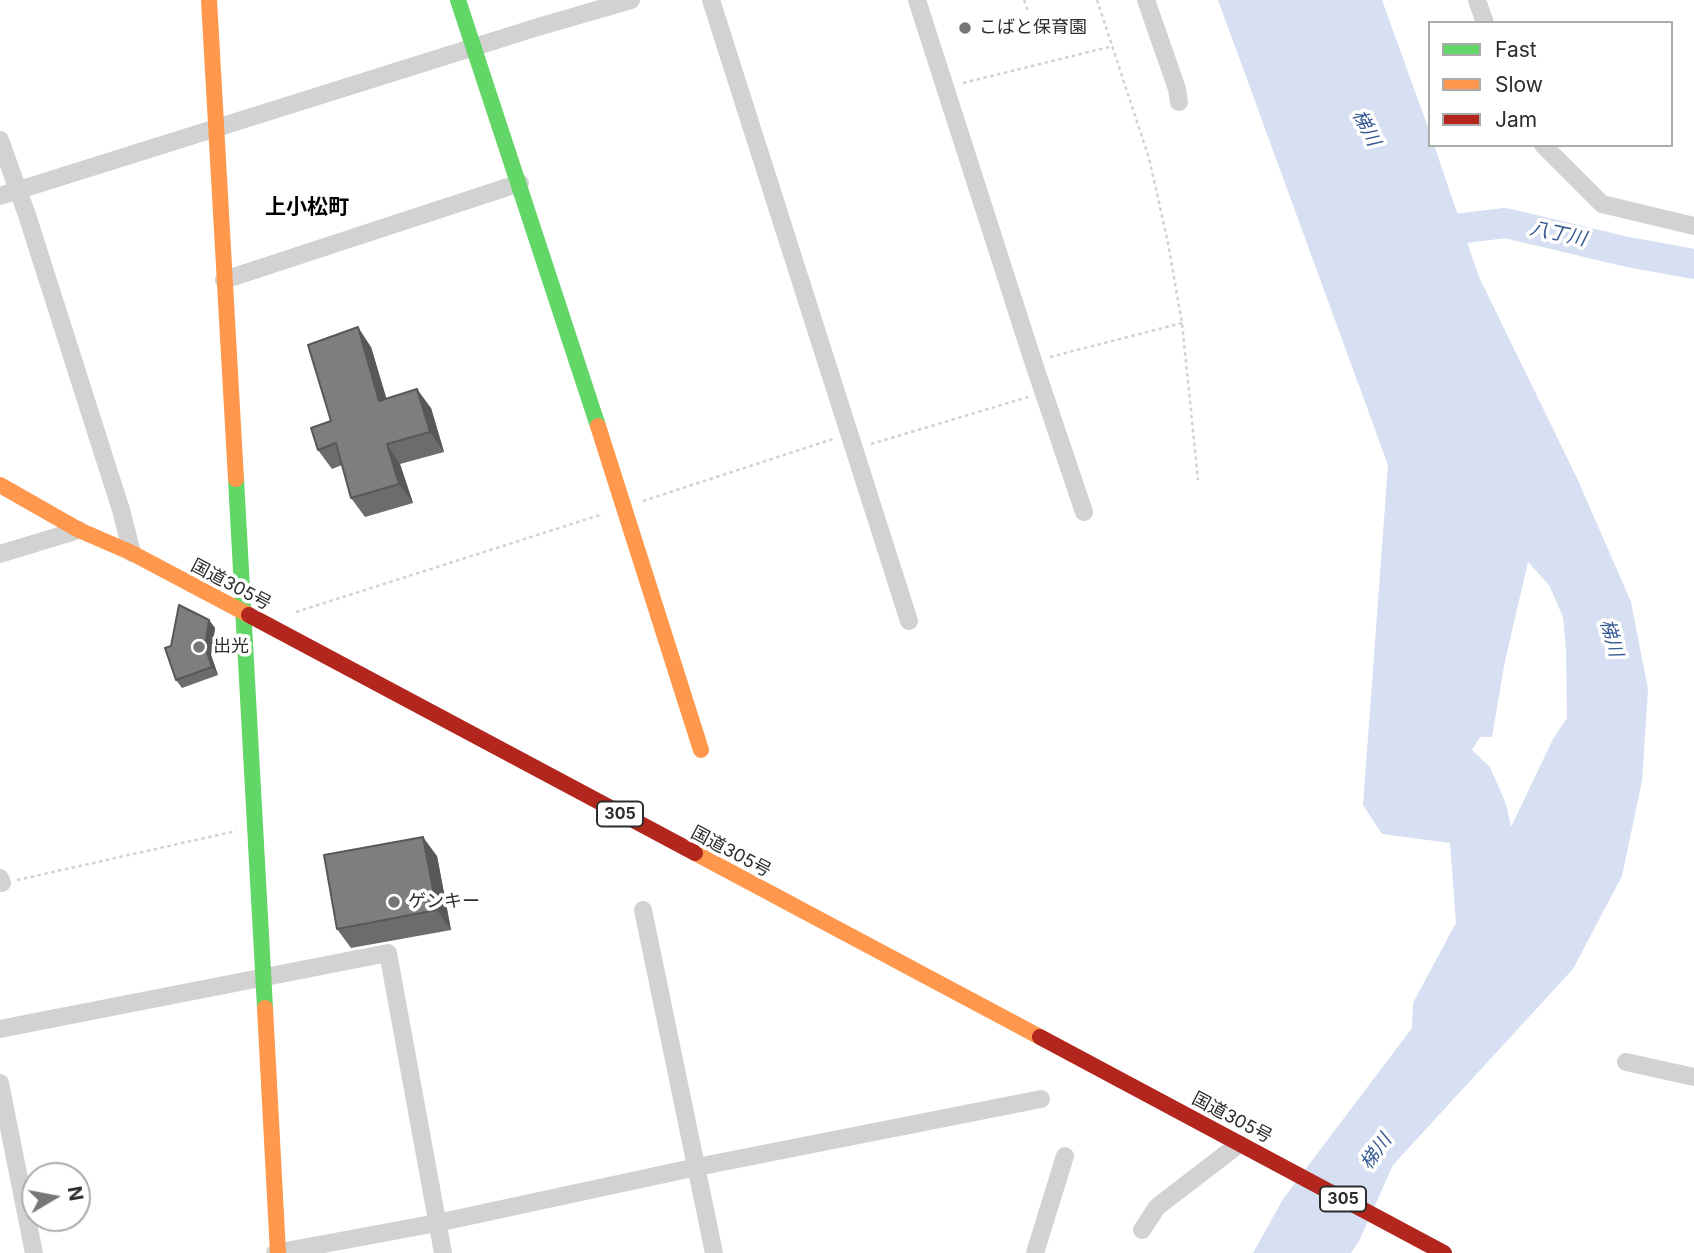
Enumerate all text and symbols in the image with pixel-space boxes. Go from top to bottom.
place label: こばと保育園 [979,17,1087,39]
marker: こばと保育園 [957,20,973,36]
legend [1428,21,1673,147]
text: Fast [1495,37,1537,62]
text: Slow [1495,72,1543,97]
water label: 梯川 [1347,106,1385,150]
text: Jam [1495,107,1537,132]
district label: 上小松町 [265,195,349,221]
water label: 八丁川 [1528,217,1588,251]
street label: 国道305号 [187,555,275,615]
water label: 梯川 [1595,617,1627,659]
place label: 出光 [213,636,249,658]
marker: 出光 [191,639,207,655]
road number: 305 [597,802,643,827]
street label: 国道305号 [687,822,775,882]
place label: ゲンキー [408,891,480,913]
marker: ゲンキー [386,894,402,910]
street label: 国道305号 [1188,1088,1276,1148]
water label: 梯川 [1356,1130,1396,1174]
north arrow [21,1162,91,1232]
text: N [63,1184,88,1203]
road number: 305 [1320,1186,1366,1212]

